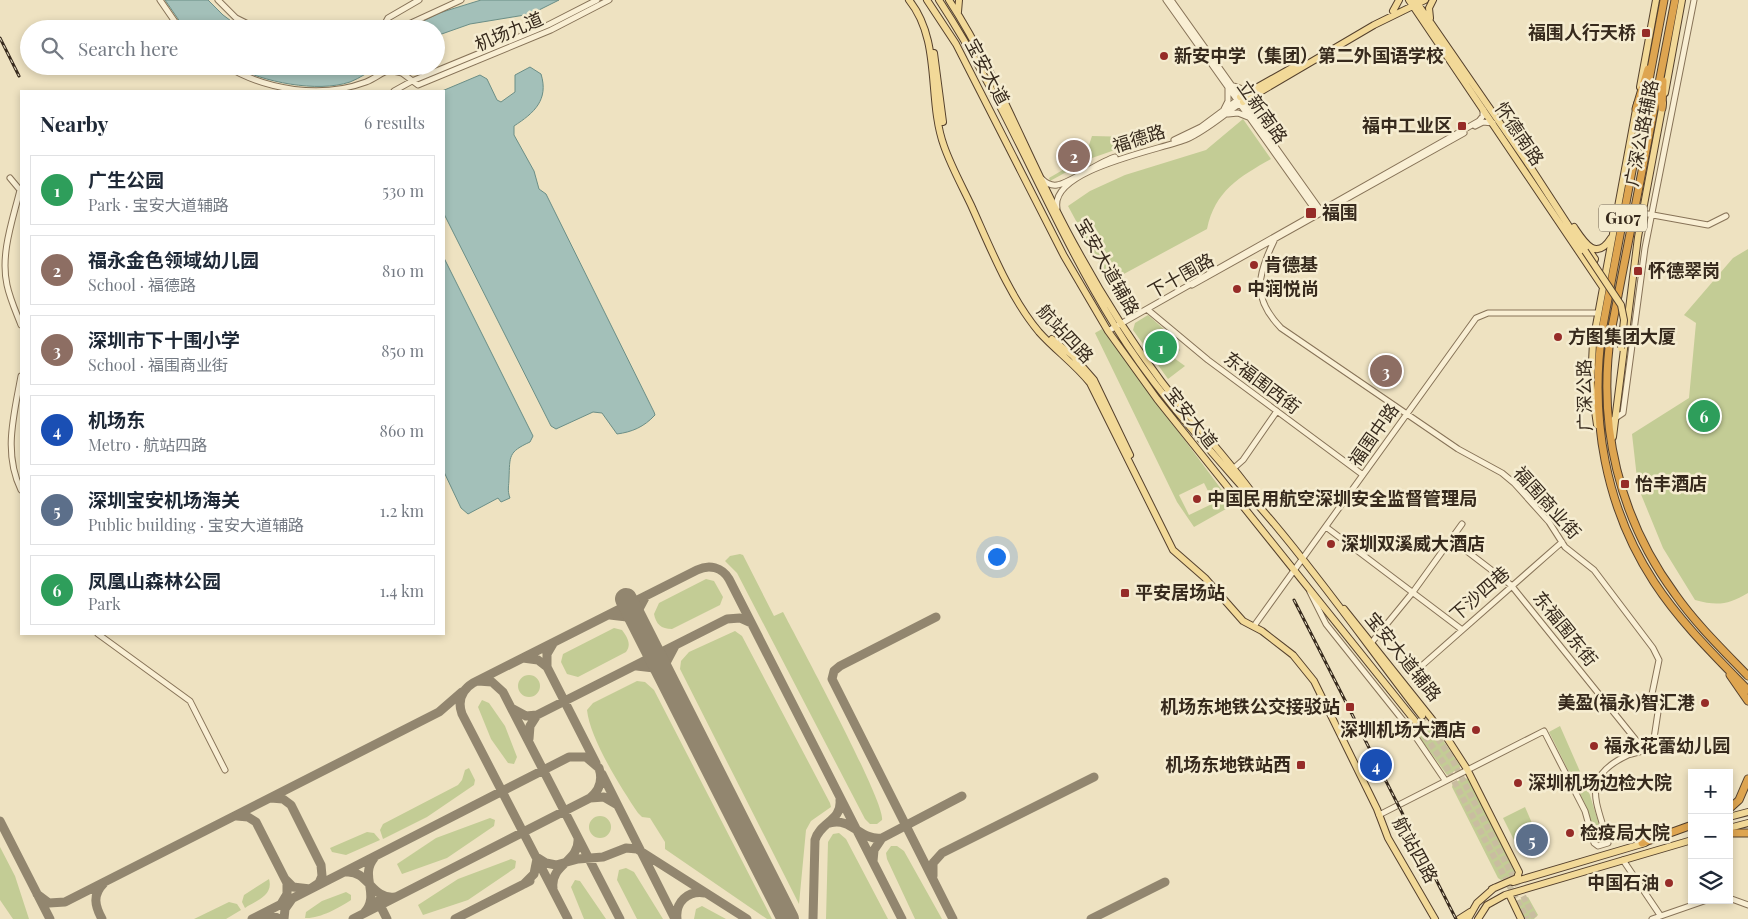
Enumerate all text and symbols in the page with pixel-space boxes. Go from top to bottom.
street label: 机场九道 [471,6,546,56]
search box [20,20,445,75]
place label: 福围人行天桥 [1528,20,1636,44]
marker: 福围人行天桥 [1640,27,1652,39]
icon: search [38,34,66,62]
street label: 宝安大道 [960,34,1015,109]
text: Search here [78,35,178,61]
place label: 新安中学（集团）第二外国语学校 [1174,43,1444,67]
marker: 新安中学（集团）第二外国语学校 [1158,50,1170,62]
street label: 立新南路 [1232,75,1293,148]
street label: 广深公路辅路 [1619,78,1663,188]
street label: 怀德南路 [1490,97,1550,170]
text: Nearby [40,109,109,137]
text: 6 results [364,112,425,133]
place label: 福中工业区 [1362,113,1452,137]
street label: 福德路 [1109,119,1168,157]
marker: 福中工业区 [1456,120,1468,132]
pin: 2 [1058,137,1090,175]
text: 广生公园 [88,166,164,192]
text: 1 [54,180,60,201]
text: 530 m [382,180,424,201]
text: Park · 宝安大道辅路 [88,194,229,215]
place label: 福围 [1322,200,1358,224]
road number: G107 [1599,204,1647,232]
marker: 福围 [1304,206,1318,220]
street label: 宝安大道辅路 [1070,214,1145,319]
text: 福永金色领域幼儿园 [88,246,259,272]
street label: 下十围路 [1143,247,1218,303]
place label: 肯德基 [1264,252,1318,276]
place label: 怀德翠岗 [1648,258,1720,282]
marker: 肯德基 [1248,259,1260,271]
text: 2 [53,260,61,281]
text: 810 m [382,260,424,281]
marker: 怀德翠岗 [1632,265,1644,277]
text: School · 福德路 [88,274,196,295]
place label: 中润悦尚 [1247,276,1319,300]
marker: 中润悦尚 [1231,283,1243,295]
street label: 航站四路 [1032,299,1099,368]
place label: 方图集团大厦 [1568,324,1676,348]
text: 深圳市下十围小学 [88,326,240,352]
pin: 1 [1145,328,1177,366]
marker: 方图集团大厦 [1552,331,1564,343]
text: 3 [53,340,61,361]
text: 850 m [381,340,424,361]
street label: 东福围西街 [1219,346,1306,419]
pin: 3 [1370,352,1402,390]
text: School · 福围商业街 [88,354,228,375]
street label: 广深公路 [1571,359,1597,431]
street label: 宝安大道 [1160,382,1223,453]
pin: 6 [1688,397,1720,435]
street label: 福围中路 [1343,398,1404,471]
text: 机场东 [88,406,145,432]
text: 4 [53,420,61,441]
text: 860 m [380,420,424,441]
text: Metro · 航站四路 [88,434,207,455]
street label: 福围商业街 [1509,461,1587,544]
place label: 怡丰酒店 [1635,471,1707,495]
marker: 怡丰酒店 [1619,478,1631,490]
text: 深圳宝安机场海关 [88,486,240,512]
place label: 中国民用航空深圳安全监督管理局 [1207,486,1477,510]
marker: 中国民用航空深圳安全监督管理局 [1191,493,1203,505]
text: 5 [53,500,61,521]
text: 1.2 km [380,500,424,521]
text: Public building · 宝安大道辅路 [88,514,304,535]
place label: 深圳双溪威大酒店 [1341,531,1485,555]
marker: 深圳双溪威大酒店 [1325,538,1337,550]
your location [984,544,1010,570]
street label: 下沙四巷 [1444,561,1514,626]
text: 凤凰山森林公园 [88,567,221,593]
text: 6 [53,580,61,601]
text: 1.4 km [380,580,424,601]
place label: 平安居场站 [1135,580,1225,604]
street label: 东福围东街 [1528,586,1603,671]
marker: 平安居场站 [1119,587,1131,599]
text: Park [88,593,121,614]
street label: 宝安大道辅路 [1360,607,1447,706]
place label: 美盈(福永)智汇港 [1558,690,1695,714]
place label: 机场东地铁公交接驳站 [1160,694,1340,718]
marker: 美盈(福永)智汇港 [1699,697,1711,709]
marker: 机场东地铁公交接驳站 [1344,701,1356,713]
place label: 深圳机场大酒店 [1340,717,1466,741]
marker: 深圳机场大酒店 [1470,724,1482,736]
place label: 福永花蕾幼儿园 [1604,733,1730,757]
marker: 福永花蕾幼儿园 [1588,740,1600,752]
pin: 4 [1360,746,1392,784]
place label: 机场东地铁站西 [1165,752,1291,776]
marker: 机场东地铁站西 [1295,759,1307,771]
map controls [1688,769,1733,904]
button: + [1688,769,1733,814]
place label: 深圳机场边检大院 [1528,770,1672,794]
marker: 深圳机场边检大院 [1512,777,1524,789]
street label: 航站四路 [1388,812,1444,887]
button: − [1688,814,1733,859]
place label: 检疫局大院 [1580,820,1670,844]
pin: 5 [1516,821,1548,859]
marker: 检疫局大院 [1564,827,1576,839]
button: layers [1688,859,1733,904]
place label: 中国石油 [1587,870,1659,894]
marker: 中国石油 [1663,877,1675,889]

